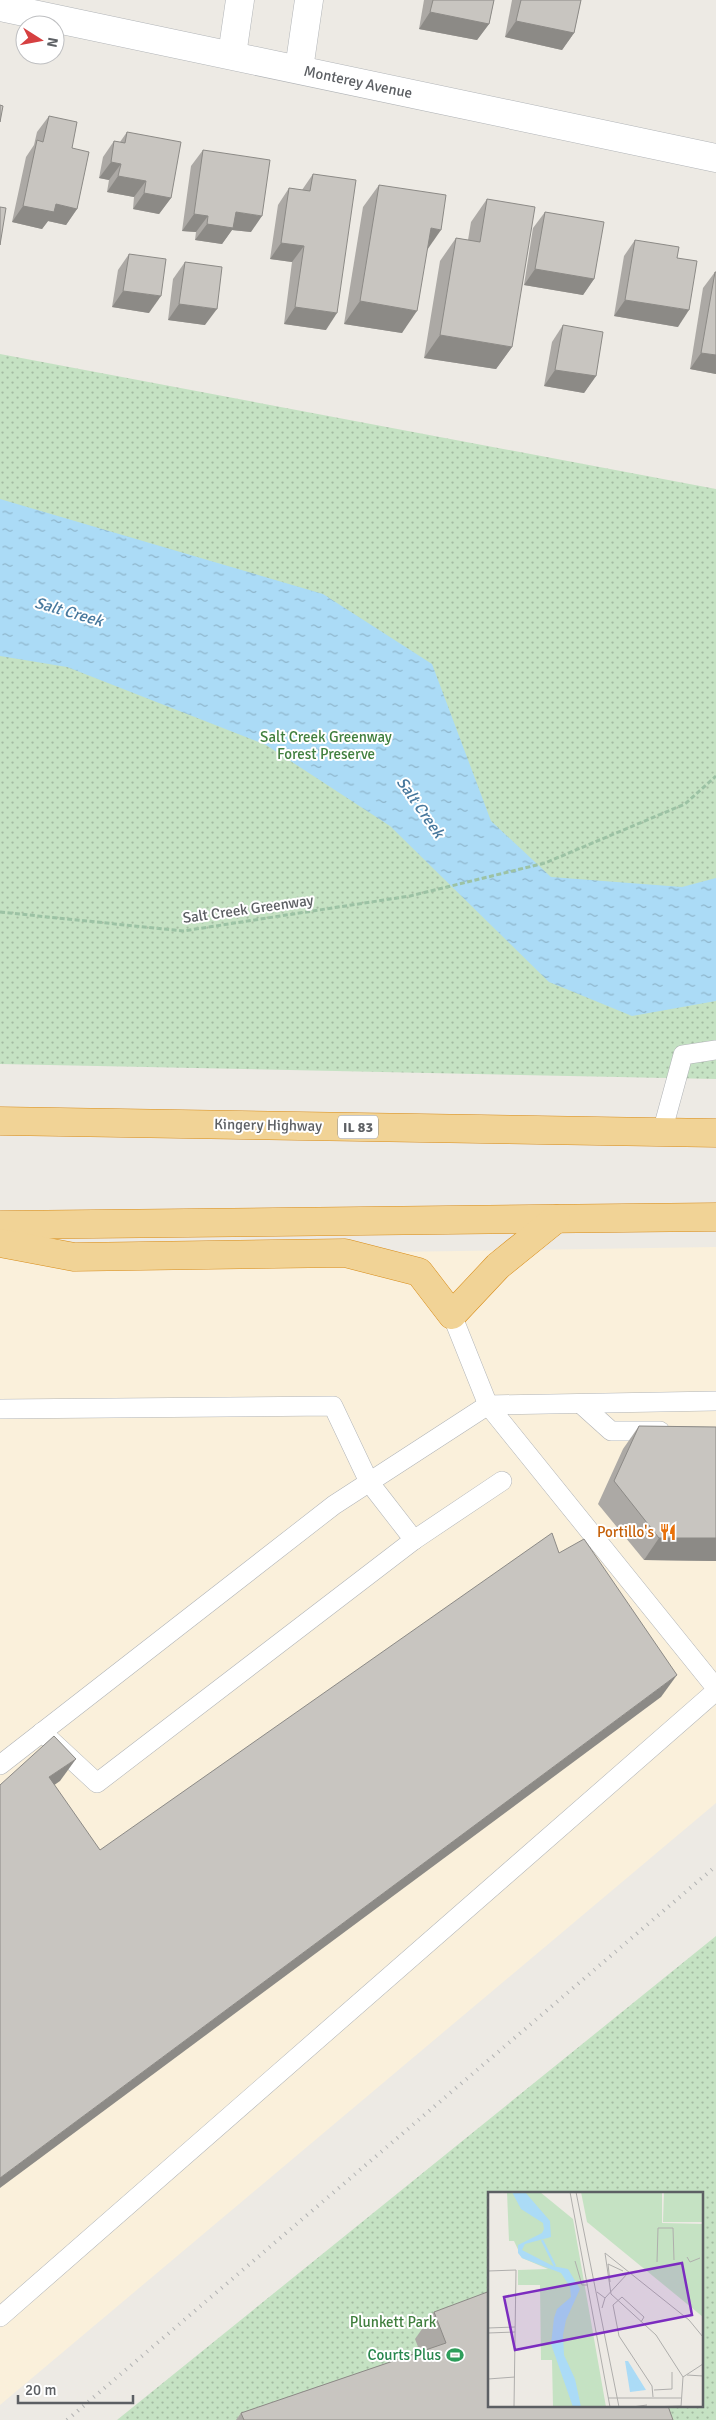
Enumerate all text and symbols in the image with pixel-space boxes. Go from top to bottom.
north arrow [15,15,65,65]
text: N [43,36,62,49]
street label: Monterey Avenue [302,62,414,102]
water label: Salt Creek [32,593,107,632]
park label: Salt Creek Greenway Forest Preserve [260,728,392,763]
water label: Salt Creek [392,773,450,844]
street label: Salt Creek Greenway [182,891,314,927]
street label: Kingery Highway [214,1115,322,1135]
road number: IL 83 [338,1116,378,1138]
restaurant icon: Portillo's [658,1522,678,1542]
place label: Portillo's [597,1523,654,1541]
inset map [488,2192,704,2408]
park label: Plunkett Park [350,2313,437,2331]
sports icon: Courts Plus [445,2345,465,2365]
place label: Courts Plus [368,2346,441,2364]
scale bar [18,2372,132,2404]
text: 20 m [25,2381,56,2399]

